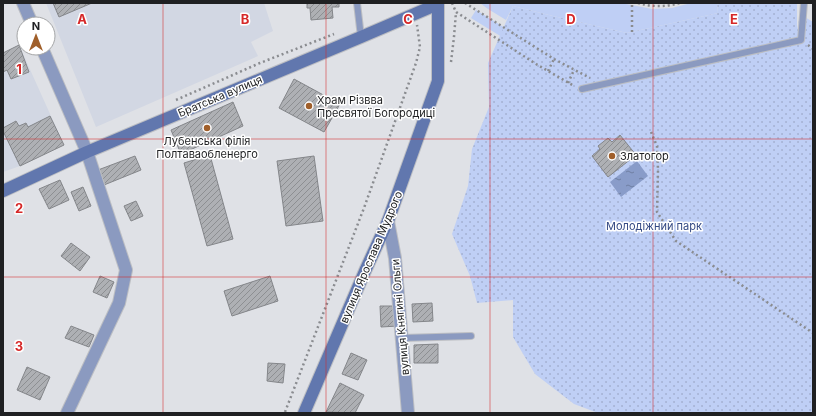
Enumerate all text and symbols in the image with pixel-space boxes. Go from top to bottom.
text: A [77,11,87,27]
text: B [241,11,250,27]
text: C [403,11,413,27]
text: D [566,11,576,27]
text: E [730,11,738,27]
north arrow [16,16,56,56]
text: N [32,19,40,33]
text: 1 [16,61,22,77]
street label: Братська вулиця [176,72,264,120]
place label: Храм Різвва Пресвятої Богородиці [317,93,435,120]
marker: Храм Різвва Пресвятої Богородиці [304,101,314,111]
marker: Лубенська філія Полтаваобленерго [202,123,212,133]
place label: Лубенська філія Полтаваобленерго [156,134,258,161]
place label: Златогор [620,149,669,163]
marker: Златогор [607,151,617,161]
street label: вулиця Ярослава Мудрого [337,188,405,325]
text: 2 [15,200,23,216]
park label: Молодіжний парк [606,219,702,233]
street label: вулиця Княгині Ольги [388,258,412,376]
text: 3 [15,338,23,354]

